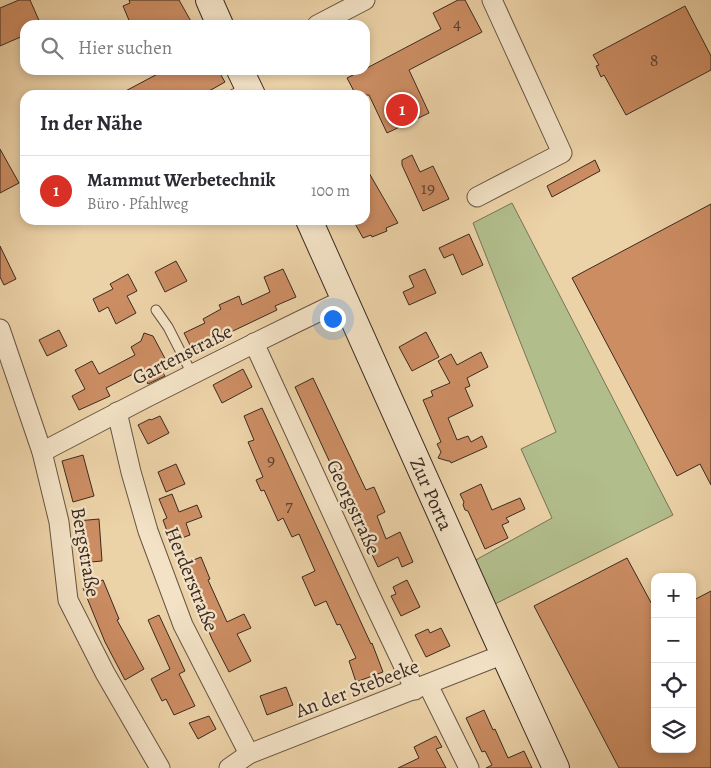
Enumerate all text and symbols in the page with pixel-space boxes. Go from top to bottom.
house number: 4 [453,11,461,35]
search box [20,20,370,75]
icon: search [38,34,66,62]
text: Hier suchen [78,35,172,61]
house number: 8 [650,48,658,72]
pin: 1 [386,91,418,129]
text: In der Nähe [40,109,142,137]
text: Mammut Werbetechnik [87,167,275,193]
house number: 19 [421,176,435,200]
text: 1 [53,180,59,202]
text: 100 m [311,180,350,202]
text: Büro · Pfahlweg [87,193,189,215]
your location [320,306,346,332]
street label: Gartenstraße [128,318,237,391]
house number: 9 [267,448,275,472]
street label: Zur Porta [403,453,460,535]
street label: Georgstraße [320,455,387,559]
house number: 7 [285,493,293,517]
street label: Bergstraße [64,505,107,599]
street label: Herderstraße [158,523,225,636]
map controls [651,573,696,753]
button: + [651,573,696,618]
button: − [651,618,696,663]
street label: An der Stebeeke [291,653,423,725]
button: locate [651,663,696,708]
button: layers [651,708,696,753]

